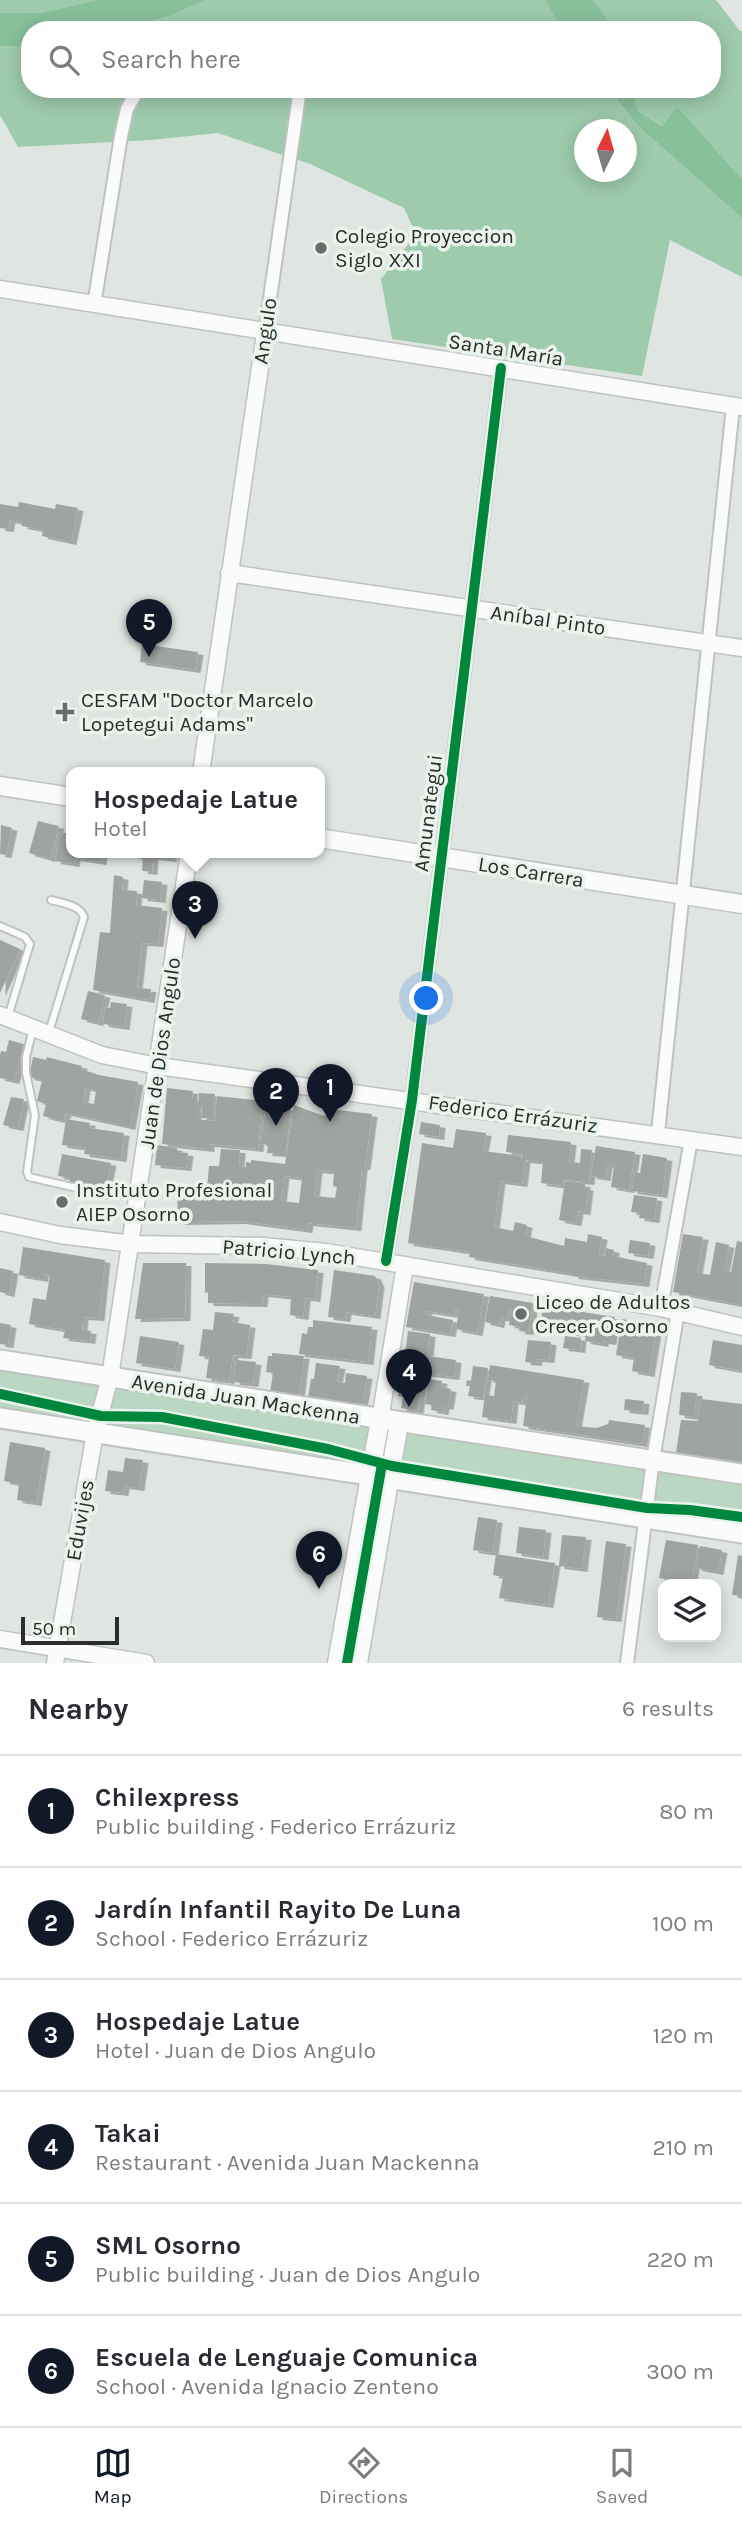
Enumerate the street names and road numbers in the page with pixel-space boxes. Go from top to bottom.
street label: Angulo [248,296,282,366]
street label: Santa María [447,329,565,371]
street label: Aníbal Pinto [489,600,607,640]
street label: Amunategui [409,753,447,873]
street label: Los Carrera [476,852,586,892]
street label: Juan de Dios Angulo [135,956,185,1150]
street label: Federico Errázuriz [427,1090,599,1138]
street label: Patricio Lynch [221,1234,357,1270]
street label: Avenida Juan Mackenna [130,1369,362,1429]
street label: Eduvijes [61,1477,99,1563]

